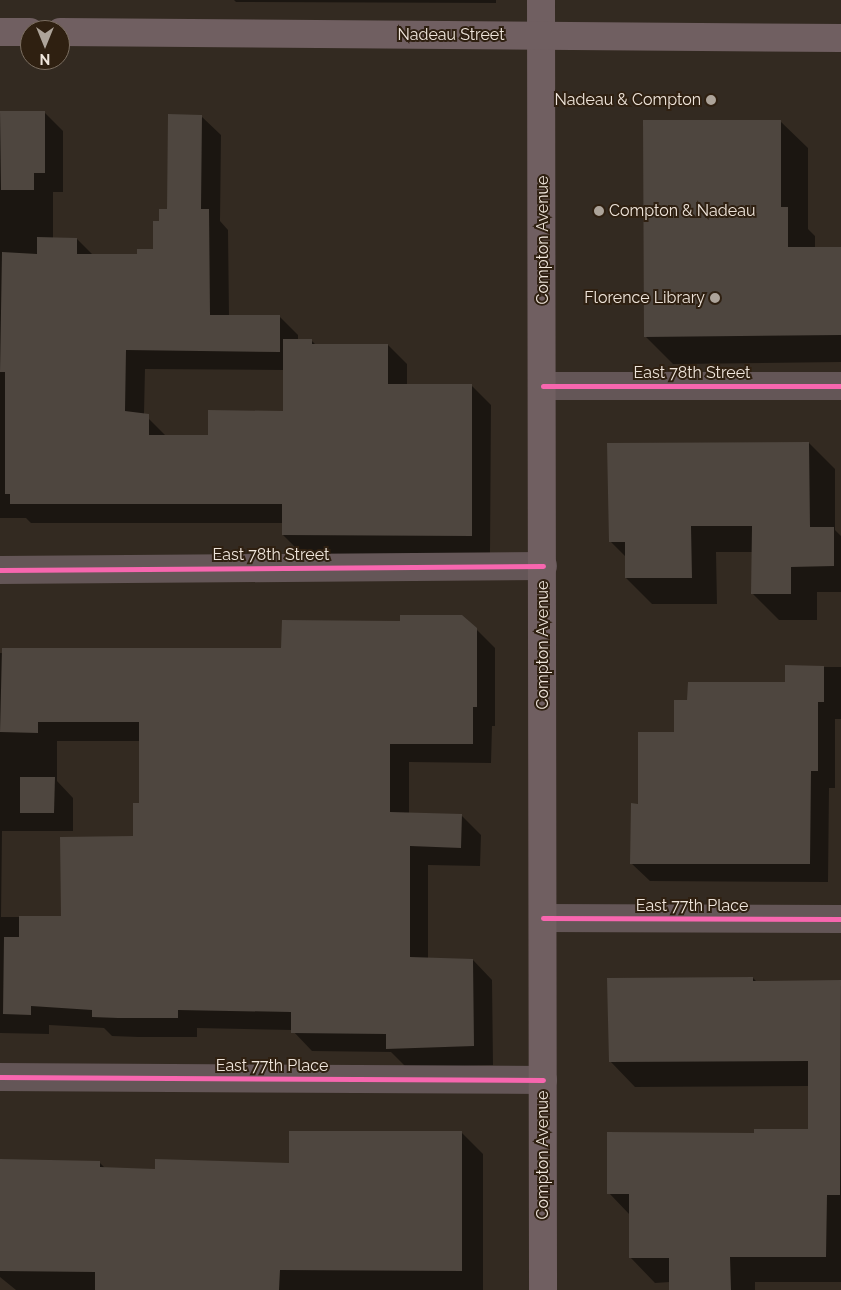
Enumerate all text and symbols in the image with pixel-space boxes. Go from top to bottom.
north arrow [20,20,70,70]
street label: Nadeau Street [398,25,504,45]
text: N [40,51,50,67]
place label: Nadeau & Compton [555,90,701,110]
marker: Nadeau & Compton [705,94,717,106]
street label: Compton Avenue [533,175,553,305]
place label: Compton & Nadeau [609,201,755,221]
marker: Compton & Nadeau [593,205,605,217]
place label: Florence Library [584,288,705,308]
marker: Florence Library [709,292,721,304]
street label: East 78th Street [634,363,750,383]
street label: East 78th Street [213,545,329,565]
street label: Compton Avenue [533,580,553,710]
street label: East 77th Place [636,896,748,916]
street label: East 77th Place [216,1056,328,1076]
street label: Compton Avenue [533,1090,553,1220]

